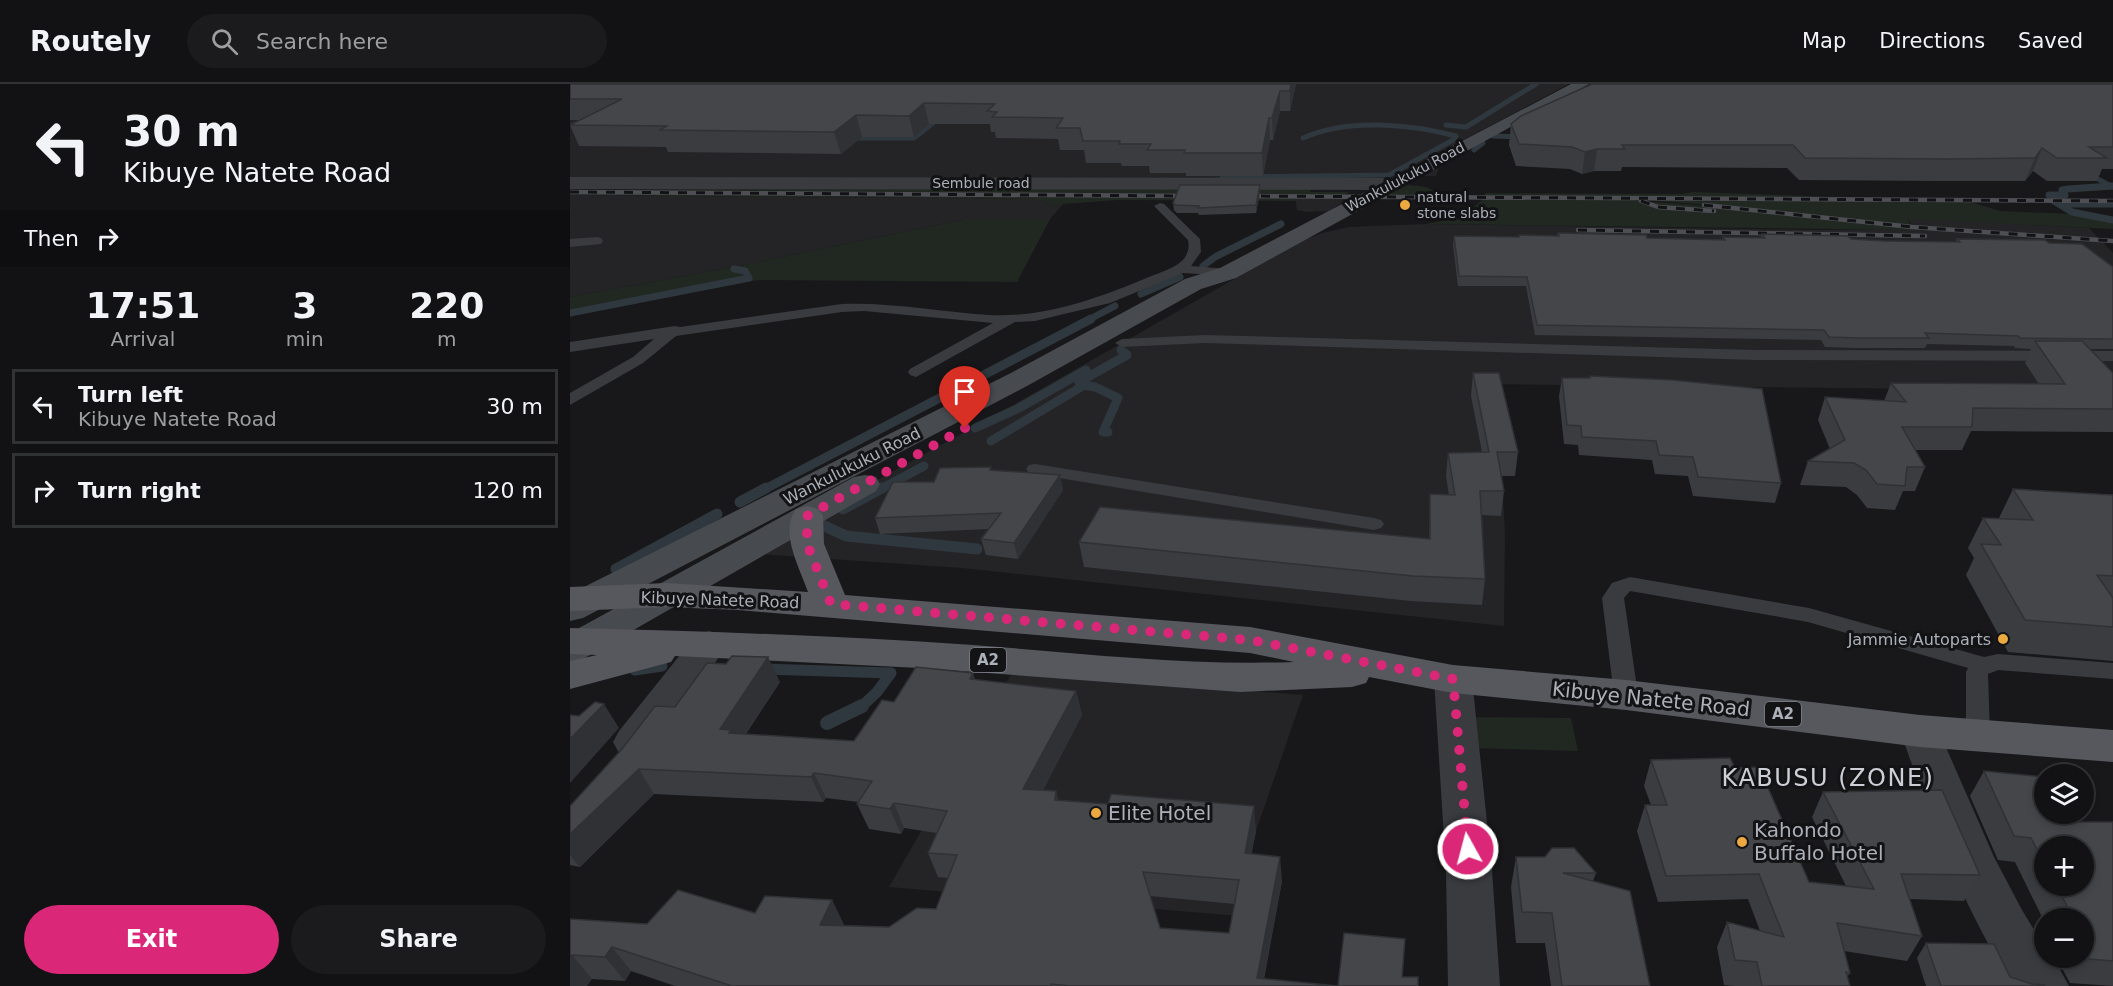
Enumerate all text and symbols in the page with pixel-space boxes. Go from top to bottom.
search box [187,14,607,68]
text: Routely [30,25,151,58]
icon: search [208,25,241,58]
text: Search here [256,29,388,54]
text: Map [1802,29,1846,53]
text: Directions [1879,29,1985,53]
text: Saved [2018,29,2083,53]
text: 30 m [123,107,240,156]
icon: left [24,108,102,186]
street label: Wankulukuku Road [1343,139,1467,215]
text: Kibuye Natete Road [123,157,391,188]
street label: Sembule road [932,175,1030,191]
place label: natural stone slabs [1417,189,1496,221]
marker: natural stone slabs [1398,198,1412,212]
icon: right [91,222,124,255]
text: Then [24,226,79,251]
text: 17:51 [86,285,200,326]
text: 3 [292,285,317,326]
text: 220 [409,285,484,326]
text: Arrival [110,327,175,351]
text: min [286,327,324,351]
text: m [437,327,457,351]
pin [939,366,990,428]
icon: arrive [948,375,981,408]
text: Turn left [78,382,183,407]
icon: left [27,390,60,423]
text: 30 m [487,394,543,419]
text: Kibuye Natete Road [78,407,277,431]
street label: Wankulukuku Road [780,423,924,509]
icon: right [27,474,60,507]
text: Turn right [78,478,201,503]
text: 120 m [473,478,543,503]
street label: Kibuye Natete Road [640,588,800,612]
place label: Jammie Autoparts [1847,630,1991,649]
marker: Jammie Autoparts [1996,632,2010,646]
road number: A2 [970,648,1006,672]
street label: Kibuye Natete Road [1551,677,1751,721]
road number: A2 [1765,702,1801,726]
district label: KABUSU (ZONE) [1722,764,1934,792]
map controls [2034,764,2094,968]
button: layers [2034,764,2094,824]
place label: Elite Hotel [1108,801,1211,825]
marker: Elite Hotel [1089,806,1103,820]
position arrow [1436,817,1500,881]
place label: Kahondo Buffalo Hotel [1754,818,1884,865]
marker: Kahondo Buffalo Hotel [1735,835,1749,849]
button: + [2034,836,2094,896]
button: Exit [24,905,279,974]
button: Share [291,905,546,974]
button: − [2034,908,2094,968]

